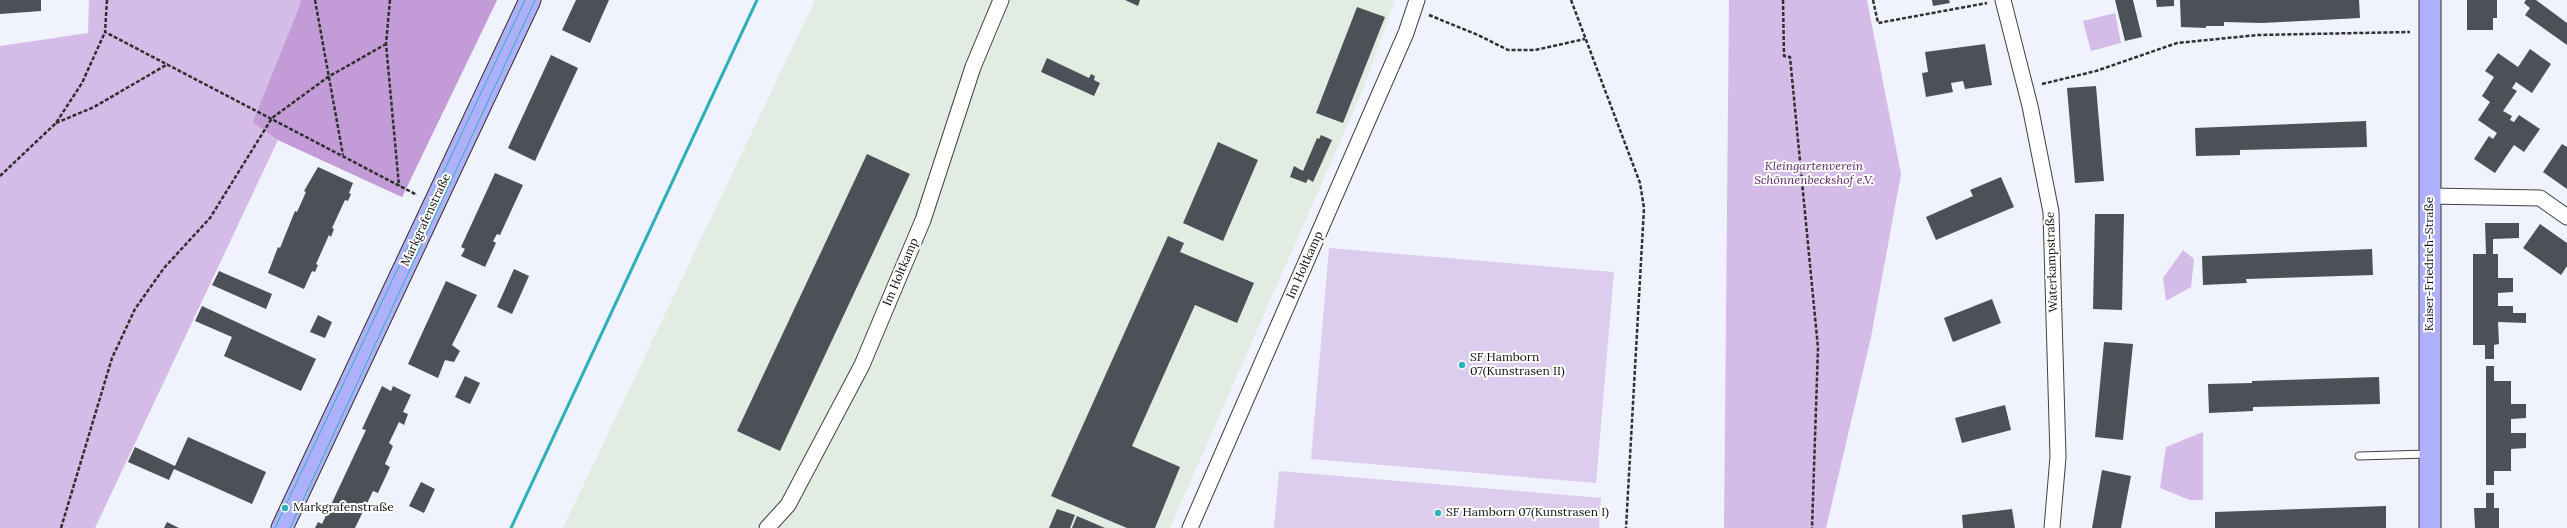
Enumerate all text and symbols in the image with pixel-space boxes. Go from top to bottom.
park label: Kleingartenverein Schönnenbeckshof e.V. [1754,160,1874,188]
street label: Markgrafenstraße [398,171,454,269]
street label: Kaiser-Friedrich-Straße [2423,197,2437,331]
street label: Waterkampstraße [2043,211,2061,313]
street label: Im Holtkamp [1284,229,1326,301]
street label: Im Holtkamp [880,236,922,308]
place label: SF Hamborn 07(Kunstrasen II) [1470,351,1565,379]
marker: SF Hamborn 07(Kunstrasen II) [1457,360,1467,370]
place label: Markgrafenstraße [293,501,394,515]
marker: Markgrafenstraße [280,503,290,513]
place label: SF Hamborn 07(Kunstrasen I) [1446,506,1609,520]
marker: SF Hamborn 07(Kunstrasen I) [1433,508,1443,518]

